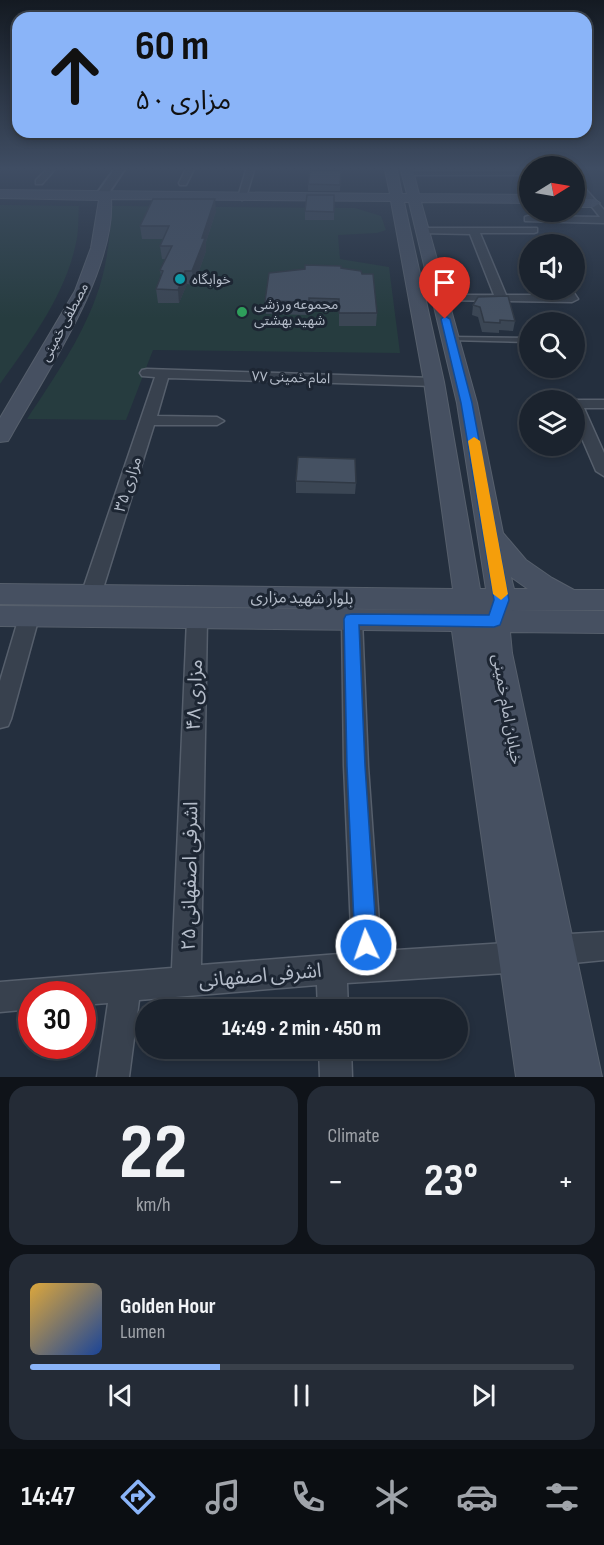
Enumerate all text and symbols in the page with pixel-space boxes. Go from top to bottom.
text: 60 m [135,21,209,72]
icon: ahead [36,36,114,114]
text: مزاری ۵۰ [135,85,231,117]
north arrow [519,156,585,222]
map controls [519,156,585,456]
button: sound [519,234,585,300]
pin [419,257,470,319]
icon: arrive [428,266,461,299]
place label: خوابگاه [192,271,231,288]
marker: خوابگاه [173,272,187,286]
street label: مصطفی خمینی [37,280,92,365]
place label: مجموعه ورزشی شهید بهشتی [254,296,338,329]
marker: مجموعه ورزشی شهید بهشتی [235,305,249,319]
button: search [519,312,585,378]
street label: امام خمینی ۷۷ [251,368,331,389]
button: layers [519,390,585,456]
street label: مزاری ۳۵ [111,454,146,515]
street label: بلوار شهید مزاری [250,588,354,609]
street label: خیابان امام خمینی [486,653,526,766]
street label: مزاری ۴۸ [182,659,208,731]
street label: اشرفی اصفهانی ۲۵ [177,801,203,951]
position arrow [334,913,398,977]
street label: اشرفی اصفهانی [198,959,323,993]
speed limit sign: 30 [18,981,96,1059]
text: 14:49 · 2 min · 450 m [222,1015,381,1042]
text: 22 [119,1107,187,1200]
text: Climate [328,1124,380,1148]
text: 23° [424,1154,478,1209]
text: − [328,1162,344,1202]
text: + [558,1162,574,1202]
text: km/h [136,1193,171,1217]
text: Golden Hour [120,1293,216,1320]
text: Lumen [120,1320,165,1344]
icon: previous [104,1379,137,1412]
icon: pause [285,1379,318,1412]
icon: next [467,1379,500,1412]
icon: directions [117,1476,159,1518]
icon: music [202,1476,244,1518]
icon: phone [287,1476,329,1518]
icon: climate [371,1476,413,1518]
icon: car [456,1476,498,1518]
icon: filters [541,1476,583,1518]
text: 14:47 [21,1481,75,1513]

